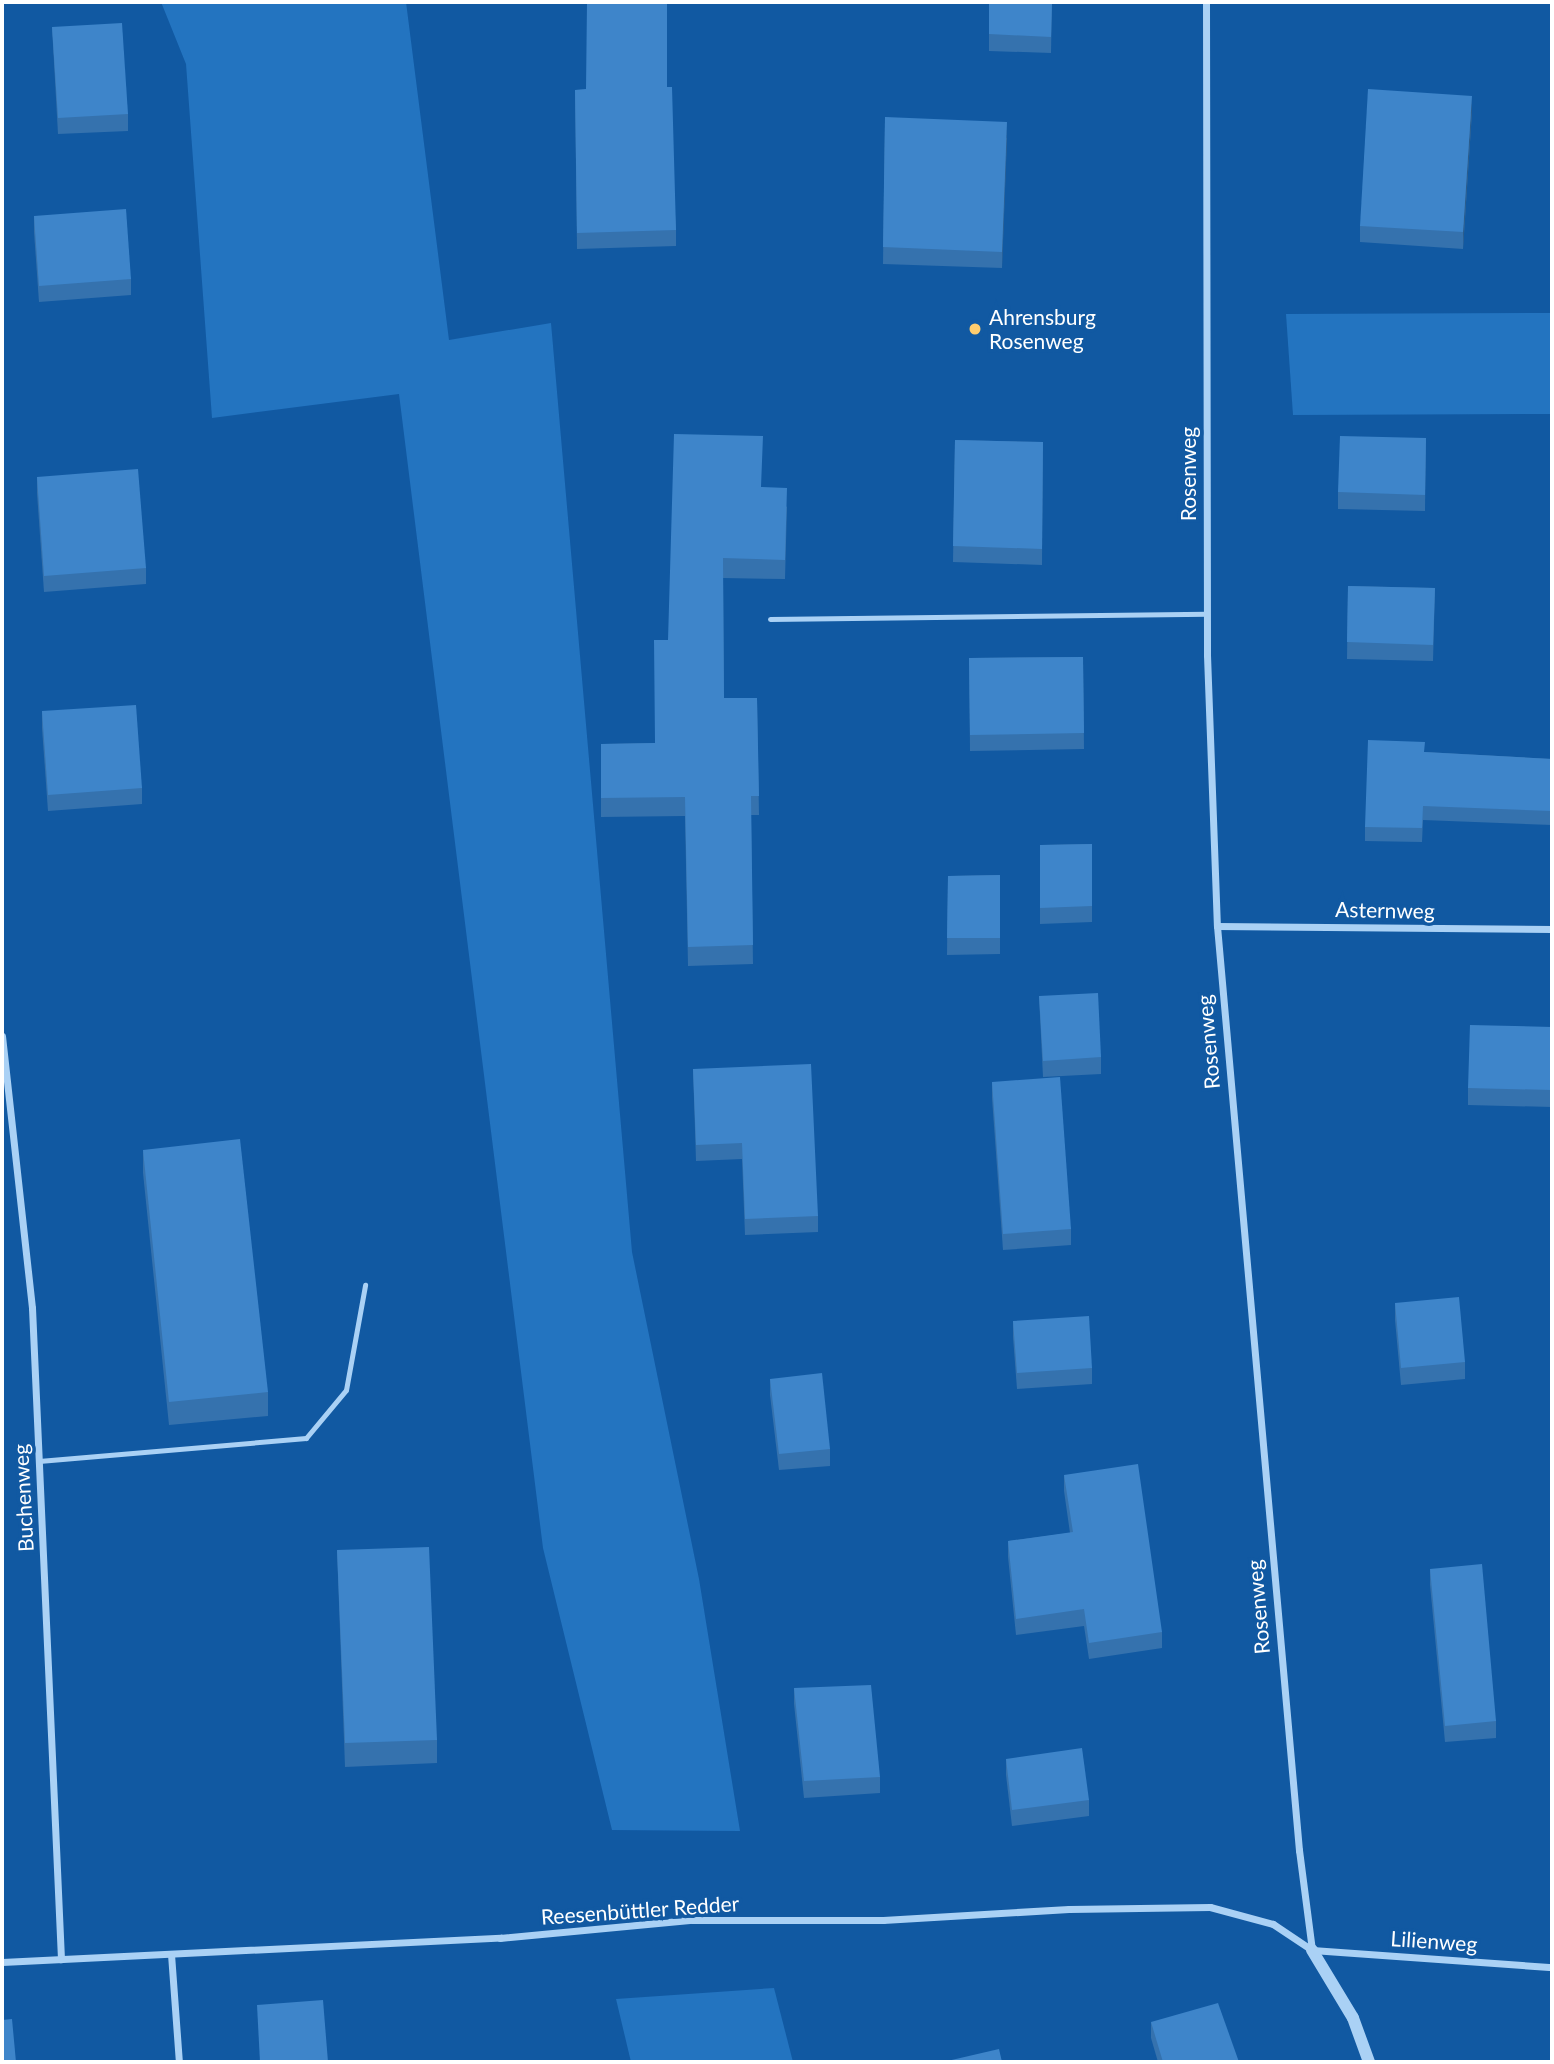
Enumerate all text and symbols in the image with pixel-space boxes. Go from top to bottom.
place label: Ahrensburg Rosenweg [989,304,1096,354]
marker: Ahrensburg Rosenweg [967,321,983,337]
street label: Rosenweg [1175,427,1201,521]
street label: Asternweg [1335,897,1435,923]
street label: Rosenweg [1191,994,1225,1090]
street label: Buchenweg [8,1443,38,1553]
street label: Rosenweg [1241,1559,1275,1655]
street label: Reesenbüttler Redder [540,1890,740,1930]
street label: Lilienweg [1390,1925,1478,1957]

